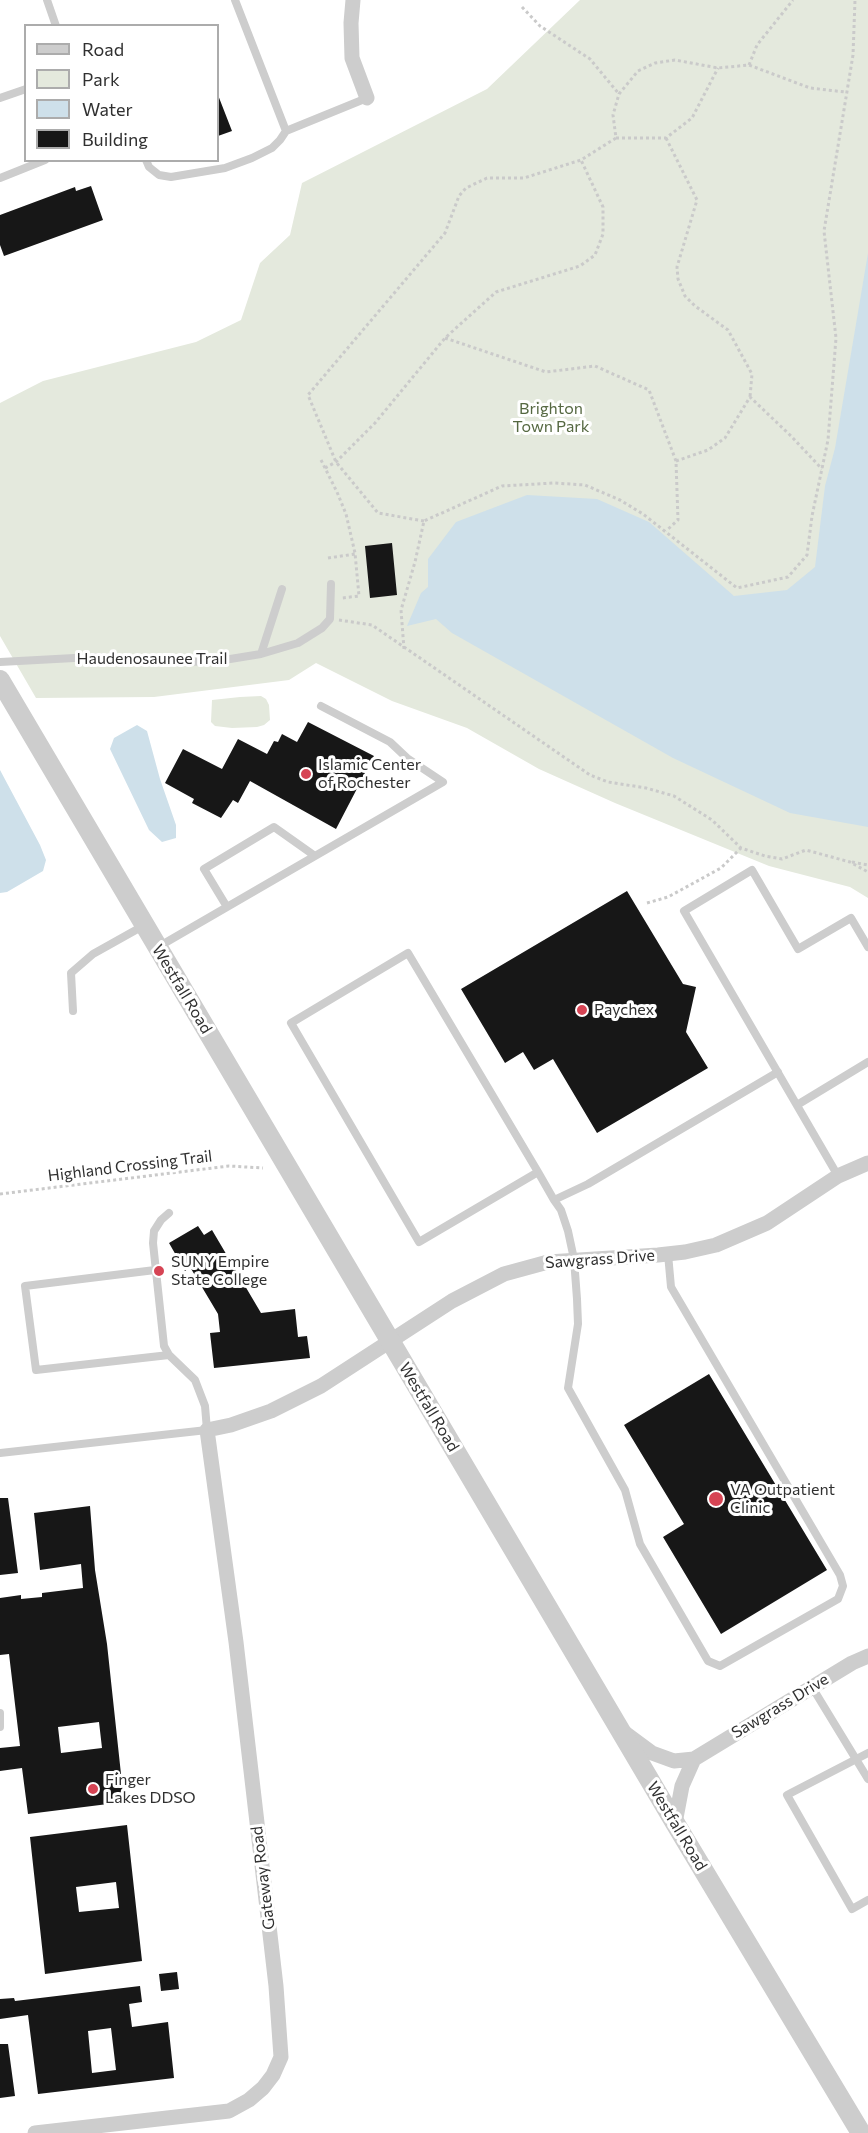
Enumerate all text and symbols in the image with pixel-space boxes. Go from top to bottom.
legend [24,24,219,162]
text: Road [82,38,124,60]
text: Park [82,68,120,90]
text: Water [82,98,133,120]
text: Building [82,128,148,150]
park label: Brighton Town Park [513,399,589,437]
street label: Haudenosaunee Trail [77,649,227,669]
place label: Islamic Center of Rochester [318,755,421,793]
marker: Islamic Center of Rochester [299,767,313,781]
street label: Westfall Road [148,941,216,1037]
place label: Paychex [594,1000,654,1020]
marker: Paychex [575,1003,589,1017]
street label: Highland Crossing Trail [47,1146,213,1186]
street label: Sawgrass Drive [545,1246,655,1272]
place label: SUNY Empire State College [171,1252,269,1290]
marker: SUNY Empire State College [152,1264,166,1278]
street label: Westfall Road [395,1359,463,1455]
place label: VA Outpatient Clinic [730,1480,835,1518]
marker: VA Outpatient Clinic [707,1490,725,1508]
street label: Sawgrass Drive [728,1669,832,1743]
place label: Finger Lakes DDSO [105,1770,196,1808]
street label: Westfall Road [643,1778,711,1874]
marker: Finger Lakes DDSO [86,1782,100,1796]
street label: Gateway Road [247,1825,279,1931]

